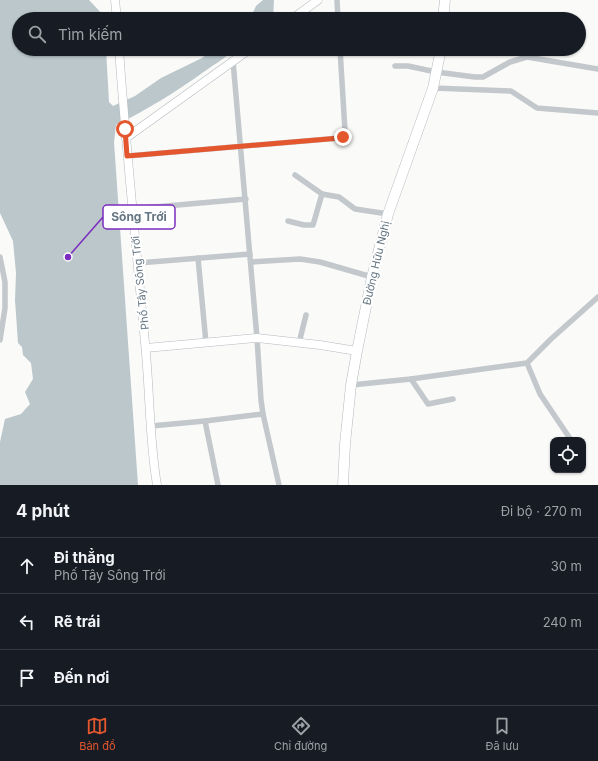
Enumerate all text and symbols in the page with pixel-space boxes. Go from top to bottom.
search box [12,12,586,56]
icon: search [26,23,48,45]
text: Tìm kiếm [58,25,122,44]
route start [116,120,134,138]
route end [334,128,352,146]
callout: Sông Trới [103,205,175,229]
text: Sông Trới [111,209,167,224]
street label: Đường Hữu Nghị [359,219,393,307]
street label: Phố Tây Sông Trới [128,235,152,331]
map controls [550,437,586,473]
button: locate [550,437,586,473]
text: 4 phút [16,501,70,521]
text: Đi bộ · 270 m [501,503,582,519]
text: Đi thẳng [54,548,115,567]
icon: ahead [16,555,38,577]
text: 30 m [551,558,582,574]
text: Phố Tây Sông Trới [54,567,166,583]
icon: left [16,611,38,633]
text: Rẽ trái [54,612,100,631]
text: 240 m [543,614,582,630]
icon: arrive [16,667,38,689]
text: Đến nơi [54,668,109,687]
tab: Bản đồ [79,715,116,753]
tab: Chỉ đường [274,715,327,753]
tab: Đã lưu [486,715,519,753]

